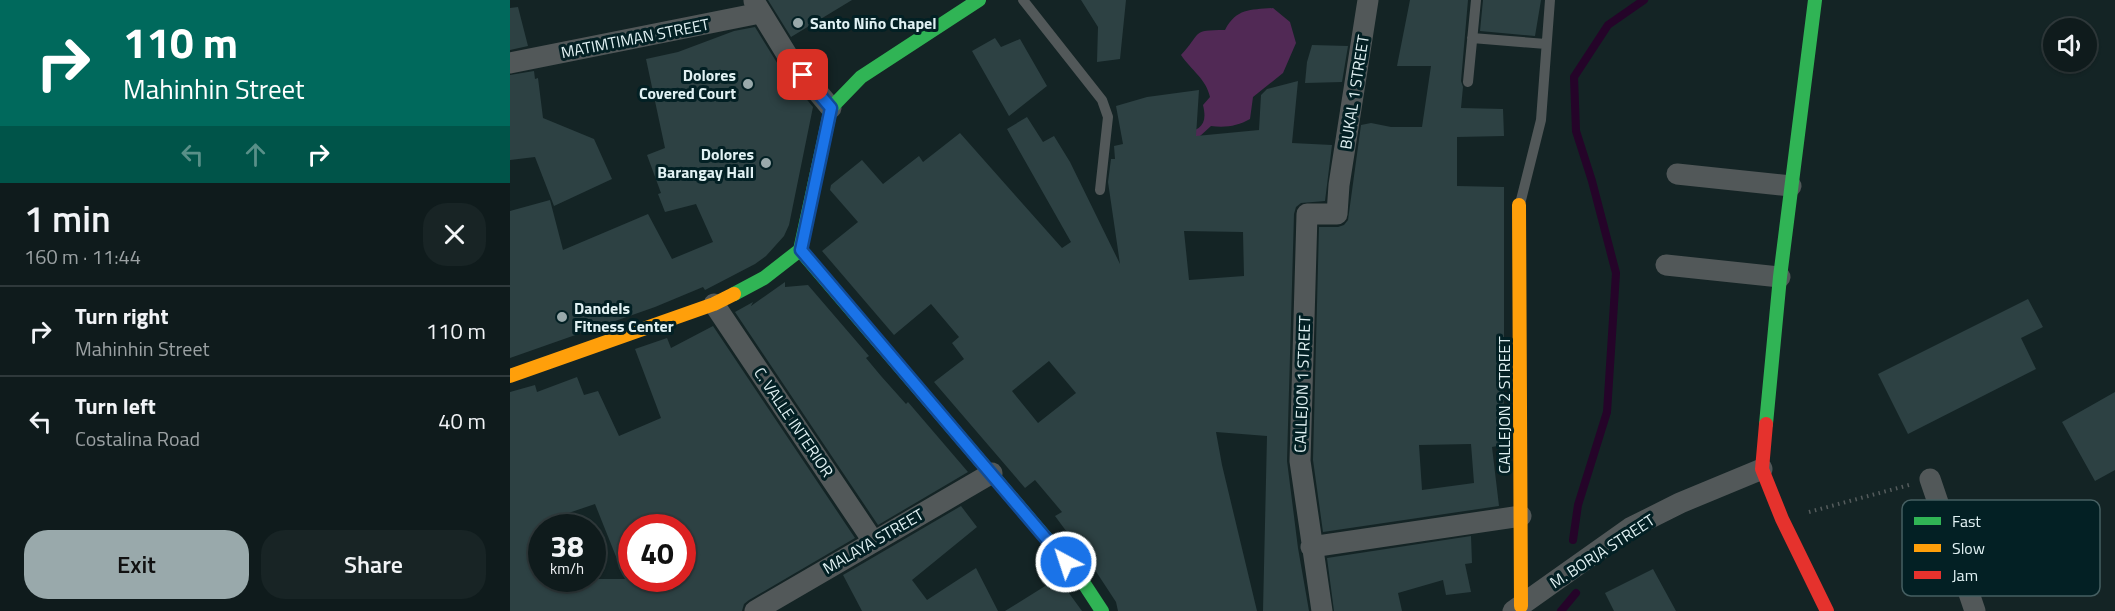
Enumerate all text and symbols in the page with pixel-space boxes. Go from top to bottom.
text: 110 m [123,10,238,74]
place label: Santo Niño Chapel [810,11,937,35]
street label: MATIMTIMAN STREET [559,12,712,64]
marker: Santo Niño Chapel [791,16,805,30]
map controls [2043,18,2097,72]
button: sound [2043,18,2097,72]
icon: right [24,24,102,102]
street label: BUKAL 1 STREET [1333,33,1375,151]
pin [777,49,828,100]
icon: arrive [786,58,819,91]
place label: Dolores Covered Court [639,63,736,105]
text: Mahinhin Street [123,68,305,109]
marker: Dolores Covered Court [741,77,755,91]
icon: left [176,138,209,171]
icon: ahead [239,138,272,171]
icon: right [302,138,335,171]
place label: Dolores Barangay Hall [657,142,754,184]
marker: Dolores Barangay Hall [759,156,773,170]
text: 1 min [24,191,111,246]
button: close [423,203,486,266]
text: 160 m · 11:44 [24,241,141,272]
place label: Dandels Fitness Center [574,296,674,338]
text: Turn right [75,299,169,333]
marker: Dandels Fitness Center [555,310,569,324]
text: 110 m [426,314,486,348]
street label: CALLEJON 1 STREET [1288,314,1316,453]
icon: right [24,315,57,348]
text: Mahinhin Street [75,333,210,364]
street label: CALLEJON 2 STREET [1492,336,1516,474]
street label: C. VALLE INTERIOR [748,362,840,482]
text: Turn left [75,389,156,423]
text: 40 m [438,404,486,438]
icon: left [24,405,57,438]
text: Costalina Road [75,423,200,454]
legend [1902,500,2100,596]
street label: MALAYA STREET [818,502,929,580]
street label: M. BORJA STREET [1545,508,1660,594]
text: Fast [1952,509,1981,533]
speed limit sign: 40 [618,514,696,592]
text: 38 [550,523,584,569]
button: Exit [24,530,249,599]
button: Share [261,530,486,599]
position arrow [1034,530,1098,594]
text: Slow [1952,536,1985,560]
text: km/h [550,557,584,580]
text: Jam [1952,563,1978,587]

